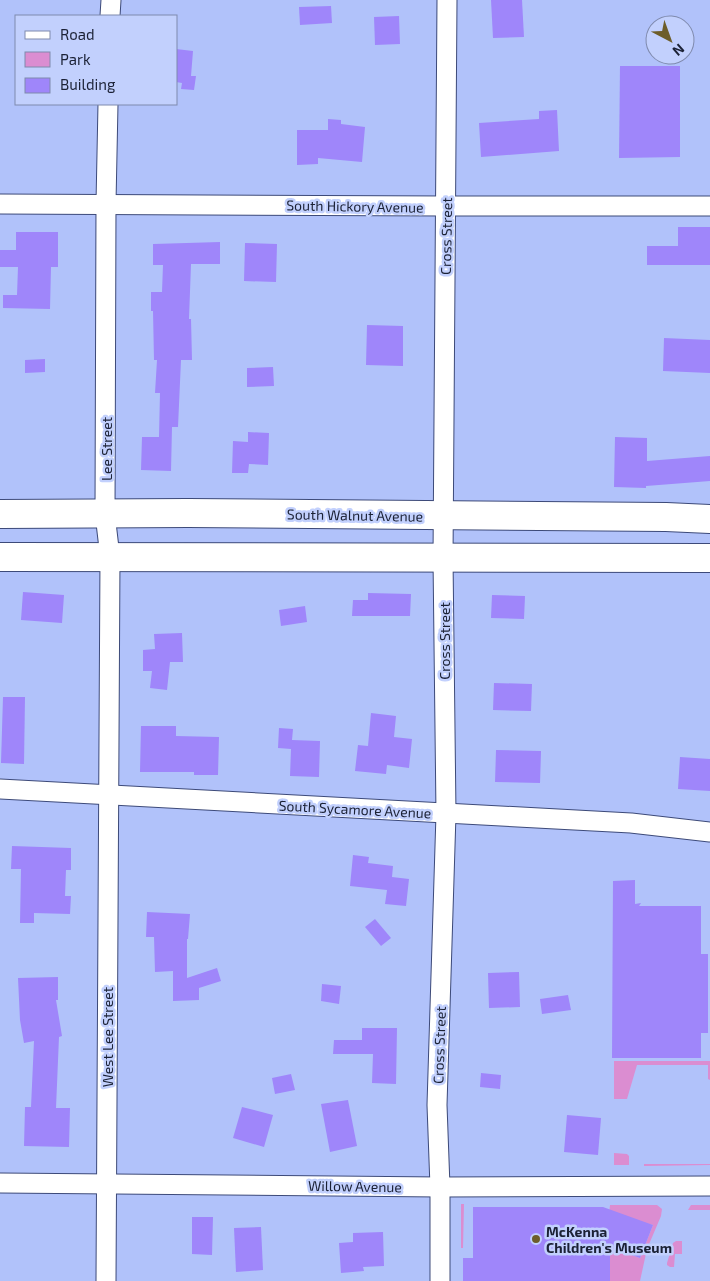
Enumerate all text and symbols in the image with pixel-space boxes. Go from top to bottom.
legend [15,15,178,105]
north arrow [645,15,695,65]
text: Road [60,25,95,43]
text: N [669,40,688,60]
text: Park [60,50,91,68]
text: Building [60,75,116,93]
street label: South Hickory Avenue [286,196,424,216]
street label: Cross Street [437,197,455,275]
street label: Lee Street [98,417,115,481]
street label: South Walnut Avenue [287,505,423,525]
street label: Cross Street [436,602,453,680]
street label: South Sycamore Avenue [278,797,432,821]
street label: West Lee Street [99,987,116,1087]
street label: Cross Street [429,1006,449,1084]
street label: Willow Avenue [308,1177,402,1195]
place label: McKenna Children's Museum [546,1223,672,1256]
marker: McKenna Children's Museum [530,1233,542,1245]

